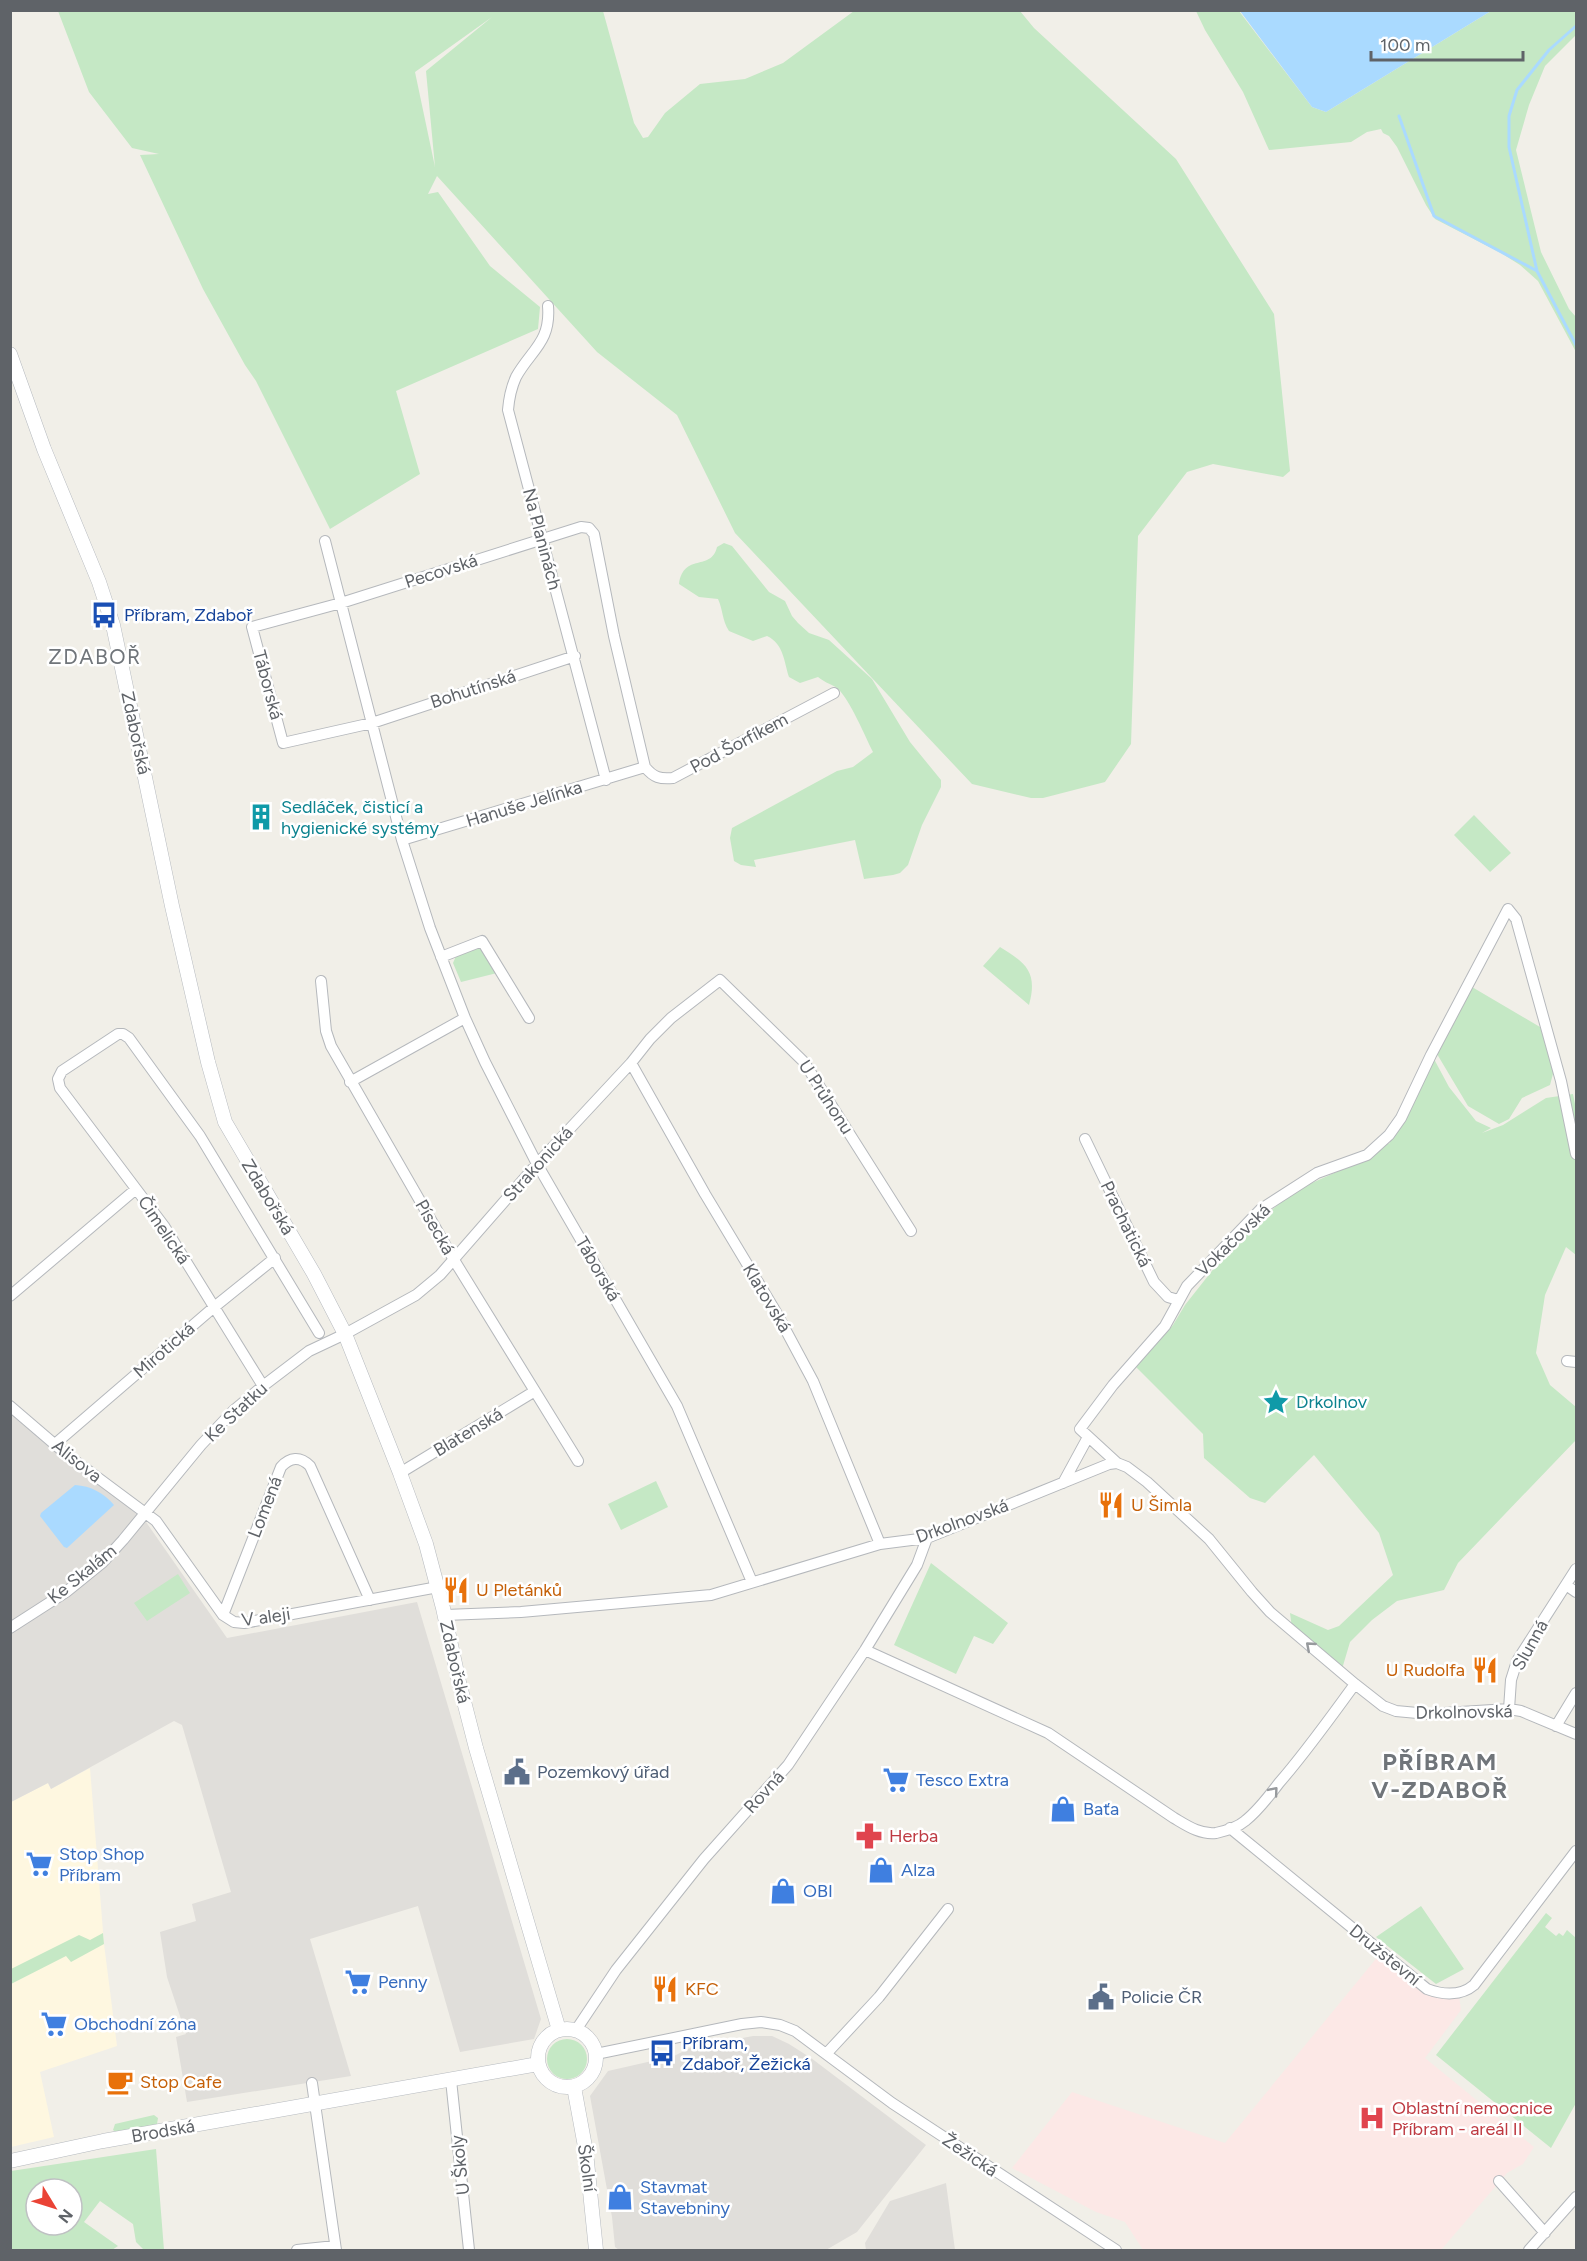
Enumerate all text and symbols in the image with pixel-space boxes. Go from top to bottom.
scale bar [1371,24,1522,62]
text: 100 m [1380,34,1430,56]
street label: Na Planinách [518,486,566,592]
street label: Pecovská [402,549,480,593]
bus stop icon: Příbram, Zdaboř [89,600,119,630]
place label: Příbram, Zdaboř [124,604,253,626]
district label: ZDABOŘ [48,644,142,669]
street label: Táborská [248,648,288,722]
street label: Bohutínská [427,665,519,713]
street label: Zdabořská [116,689,156,777]
street label: Pod Šorfíkem [686,708,792,778]
street label: Hanuše Jelínka [463,776,585,832]
place label: Sedláček, čisticí a hygienické systémy [281,796,440,839]
building icon: Sedláček, čisticí a hygienické systémy [246,802,276,832]
street label: U Průhonu [794,1056,858,1138]
street label: Strakonická [498,1122,578,1206]
street label: Zdabořská [237,1155,299,1239]
street label: Prachatická [1096,1177,1156,1271]
street label: Čimelická [133,1192,195,1268]
street label: Písecká [410,1195,460,1259]
street label: Vokačovská [1191,1199,1275,1281]
street label: Táborská [571,1233,625,1305]
street label: Klatovská [738,1260,796,1336]
street label: Mirotická [129,1317,199,1383]
street label: Ke Statku [200,1377,272,1447]
place icon: Drkolnov [1261,1387,1291,1417]
place label: Drkolnov [1296,1391,1368,1413]
street label: Blatenská [429,1403,507,1461]
street label: Alisova [48,1435,106,1487]
street label: Lomená [243,1473,287,1541]
restaurant icon: U Šimla [1096,1490,1126,1520]
street label: Drkolnovská [913,1494,1011,1548]
place label: U Šimla [1131,1494,1192,1516]
street label: Ke Skalám [43,1540,121,1608]
restaurant icon: U Pletánků [441,1575,471,1605]
place label: U Pletánků [476,1579,562,1601]
street label: V aleji [240,1603,292,1631]
street label: Slunná [1507,1616,1553,1674]
street label: Zdabořská [435,1618,475,1706]
one-way arrow [1307,1642,1317,1653]
restaurant icon: U Rudolfa [1470,1655,1500,1685]
place label: U Rudolfa [1386,1659,1465,1681]
street label: Drkolnovská [1415,1700,1513,1724]
district label: PŘÍBRAM V-ZDABOŘ [1371,1747,1509,1804]
public building icon: Pozemkový úřad [502,1757,532,1787]
place label: Pozemkový úřad [537,1761,670,1783]
supermarket icon: Tesco Extra [881,1765,911,1795]
street label: Rovná [739,1766,789,1818]
place label: Tesco Extra [916,1769,1009,1791]
one-way arrow [1266,1787,1277,1798]
shop icon: Baťa [1048,1794,1078,1824]
place label: Baťa [1083,1798,1119,1820]
pharmacy icon: Herba [854,1821,884,1851]
place label: Herba [889,1825,938,1847]
place label: Stop Shop Příbram [59,1843,145,1886]
supermarket icon: Stop Shop Příbram [24,1849,54,1879]
shop icon: Alza [866,1855,896,1885]
place label: Alza [901,1859,935,1881]
shop icon: OBI [768,1876,798,1906]
place label: OBI [803,1880,833,1902]
street label: Družstevní [1345,1919,1426,1991]
supermarket icon: Penny [343,1967,373,1997]
place label: Penny [378,1971,428,1993]
restaurant icon: KFC [650,1974,680,2004]
place label: KFC [685,1978,719,2000]
public building icon: Policie ČR [1086,1982,1116,2012]
place label: Policie ČR [1121,1986,1202,2008]
supermarket icon: Obchodní zóna [39,2009,69,2039]
place label: Obchodní zóna [74,2013,196,2035]
place label: Příbram, Zdaboř, Žežická [682,2032,811,2075]
bus stop icon: Příbram, Zdaboř, Žežická [647,2038,677,2068]
cafe icon: Stop Cafe [105,2067,135,2097]
place label: Stop Cafe [140,2071,222,2093]
place label: Oblastní nemocnice Příbram - areál II [1392,2097,1553,2140]
hospital icon: Oblastní nemocnice Příbram - areál II [1357,2103,1387,2133]
street label: Brodská [129,2115,197,2147]
street label: Žežická [938,2129,1002,2181]
street label: U Školy [446,2133,474,2196]
street label: Školní [573,2143,601,2194]
place label: Stavmat Stavebniny [640,2176,731,2219]
north arrow [24,2177,84,2237]
shop icon: Stavmat Stavebniny [605,2182,635,2212]
text: N [54,2205,77,2227]

